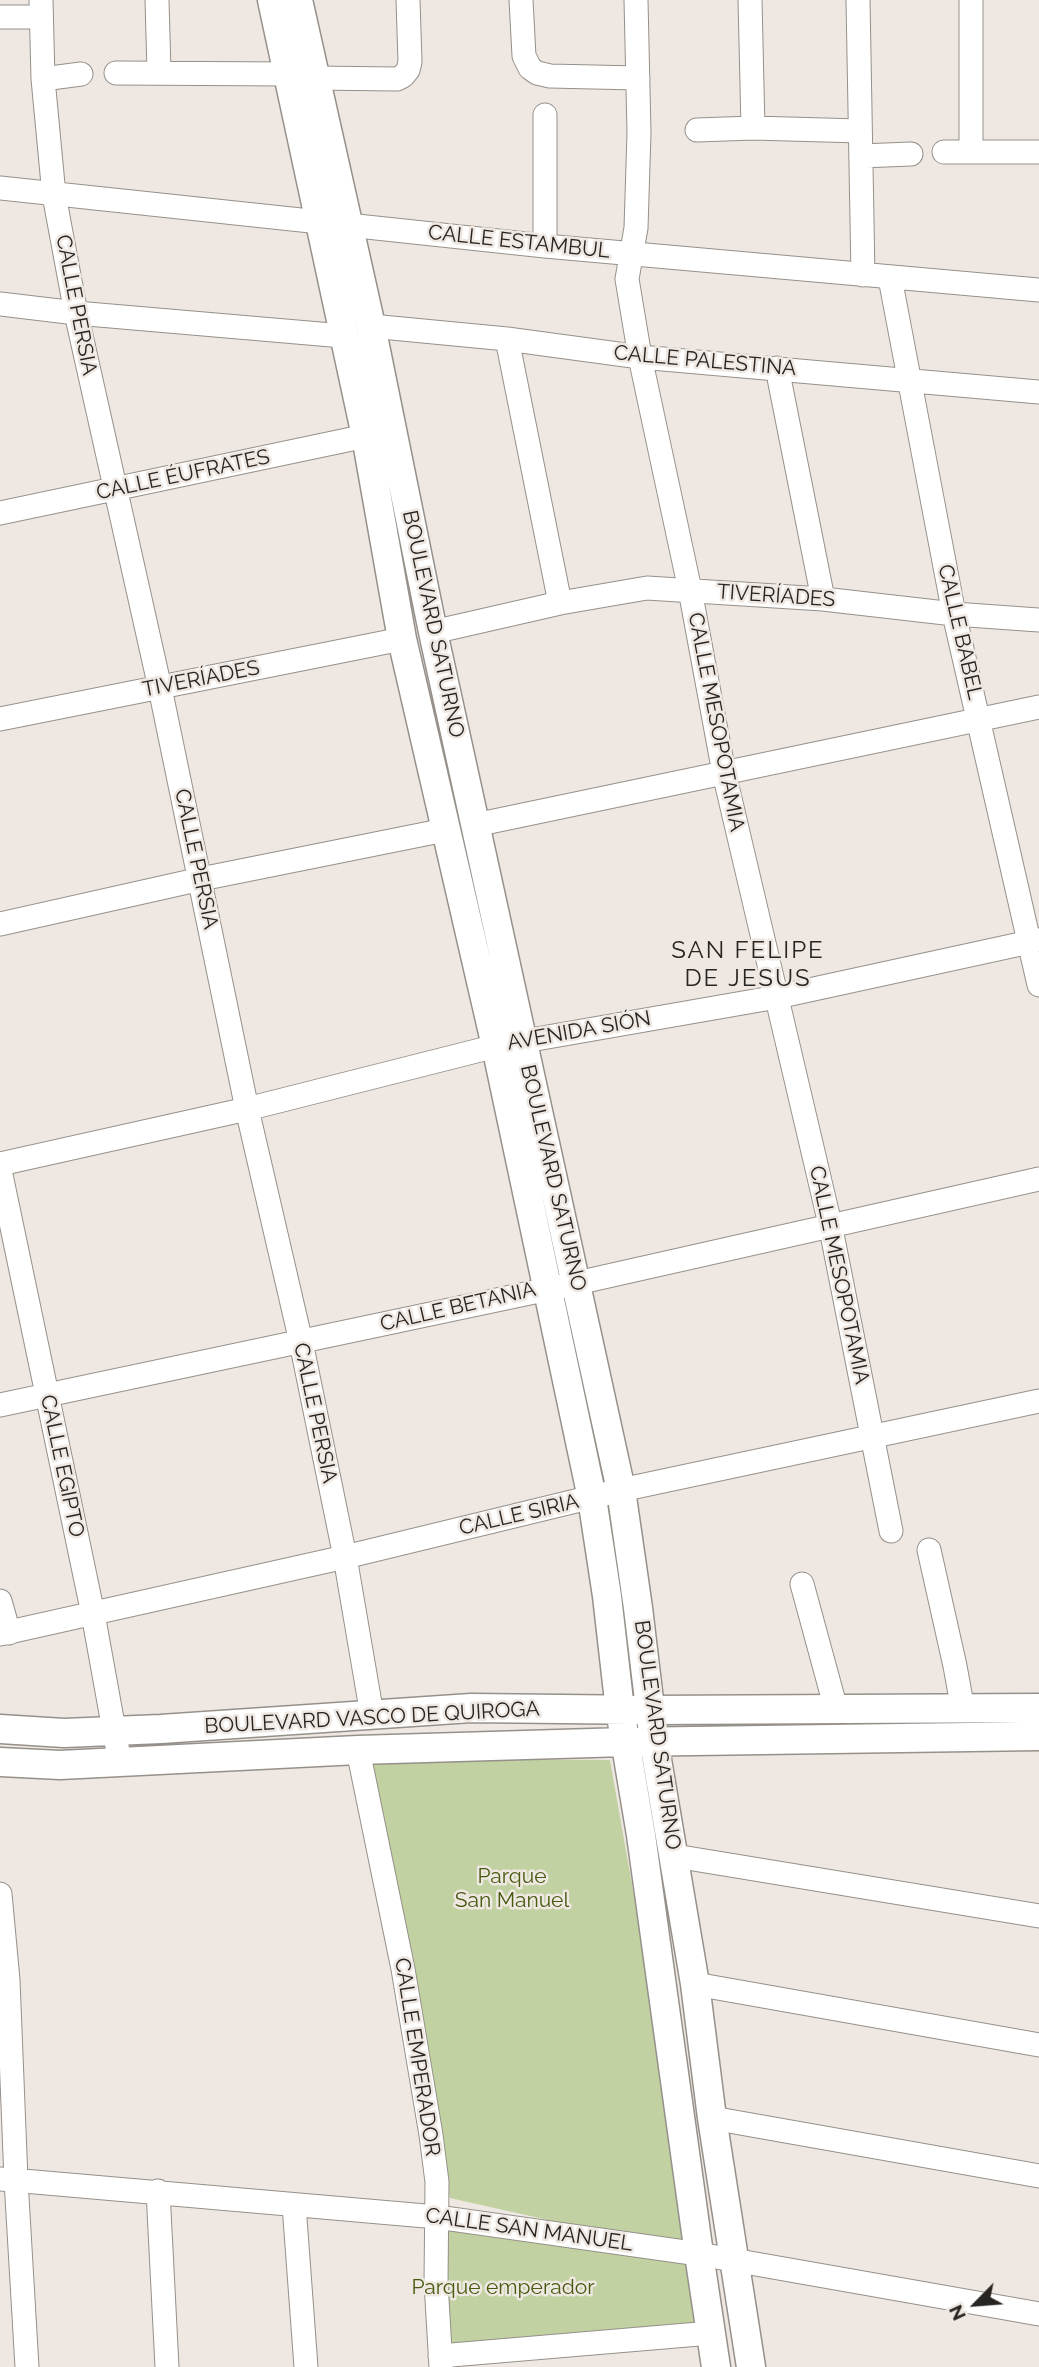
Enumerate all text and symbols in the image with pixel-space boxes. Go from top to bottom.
street label: CALLE ESTAMBUL [427,220,611,264]
street label: CALLE PERSIA [50,233,102,377]
street label: CALLE PALESTINA [613,340,797,382]
street label: CALLE ÉUFRATES [94,444,272,506]
street label: BOULEVARD SATURNO [397,508,469,740]
street label: CALLE BABEL [932,562,988,702]
street label: TIVERÍADES [716,579,836,613]
street label: CALLE MESOPOTAMIA [682,610,750,834]
street label: TIVERÍADES [140,655,262,703]
street label: CALLE PERSIA [169,787,223,931]
district label: SAN FELIPE DE JESUS [673,937,823,993]
street label: AVENIDA SIÓN [505,1006,653,1056]
street label: BOULEVARD SATURNO [515,1062,591,1294]
street label: CALLE MESOPOTAMIA [804,1164,874,1386]
street label: CALLE BETANIA [378,1277,538,1337]
street label: CALLE PERSIA [288,1341,342,1485]
street label: CALLE EGIPTO [35,1393,89,1539]
street label: CALLE SIRIA [457,1489,581,1541]
street label: BOULEVARD SATURNO [628,1619,686,1851]
street label: BOULEVARD VASCO DE QUIROGA [204,1697,540,1739]
park label: Parque San Manuel [455,1864,569,1914]
street label: CALLE EMPERADOR [389,1956,445,2158]
street label: CALLE SAN MANUEL [424,2203,634,2257]
north arrow [941,2269,1011,2339]
park label: Parque emperador [411,2275,595,2301]
text: N [944,2302,970,2324]

